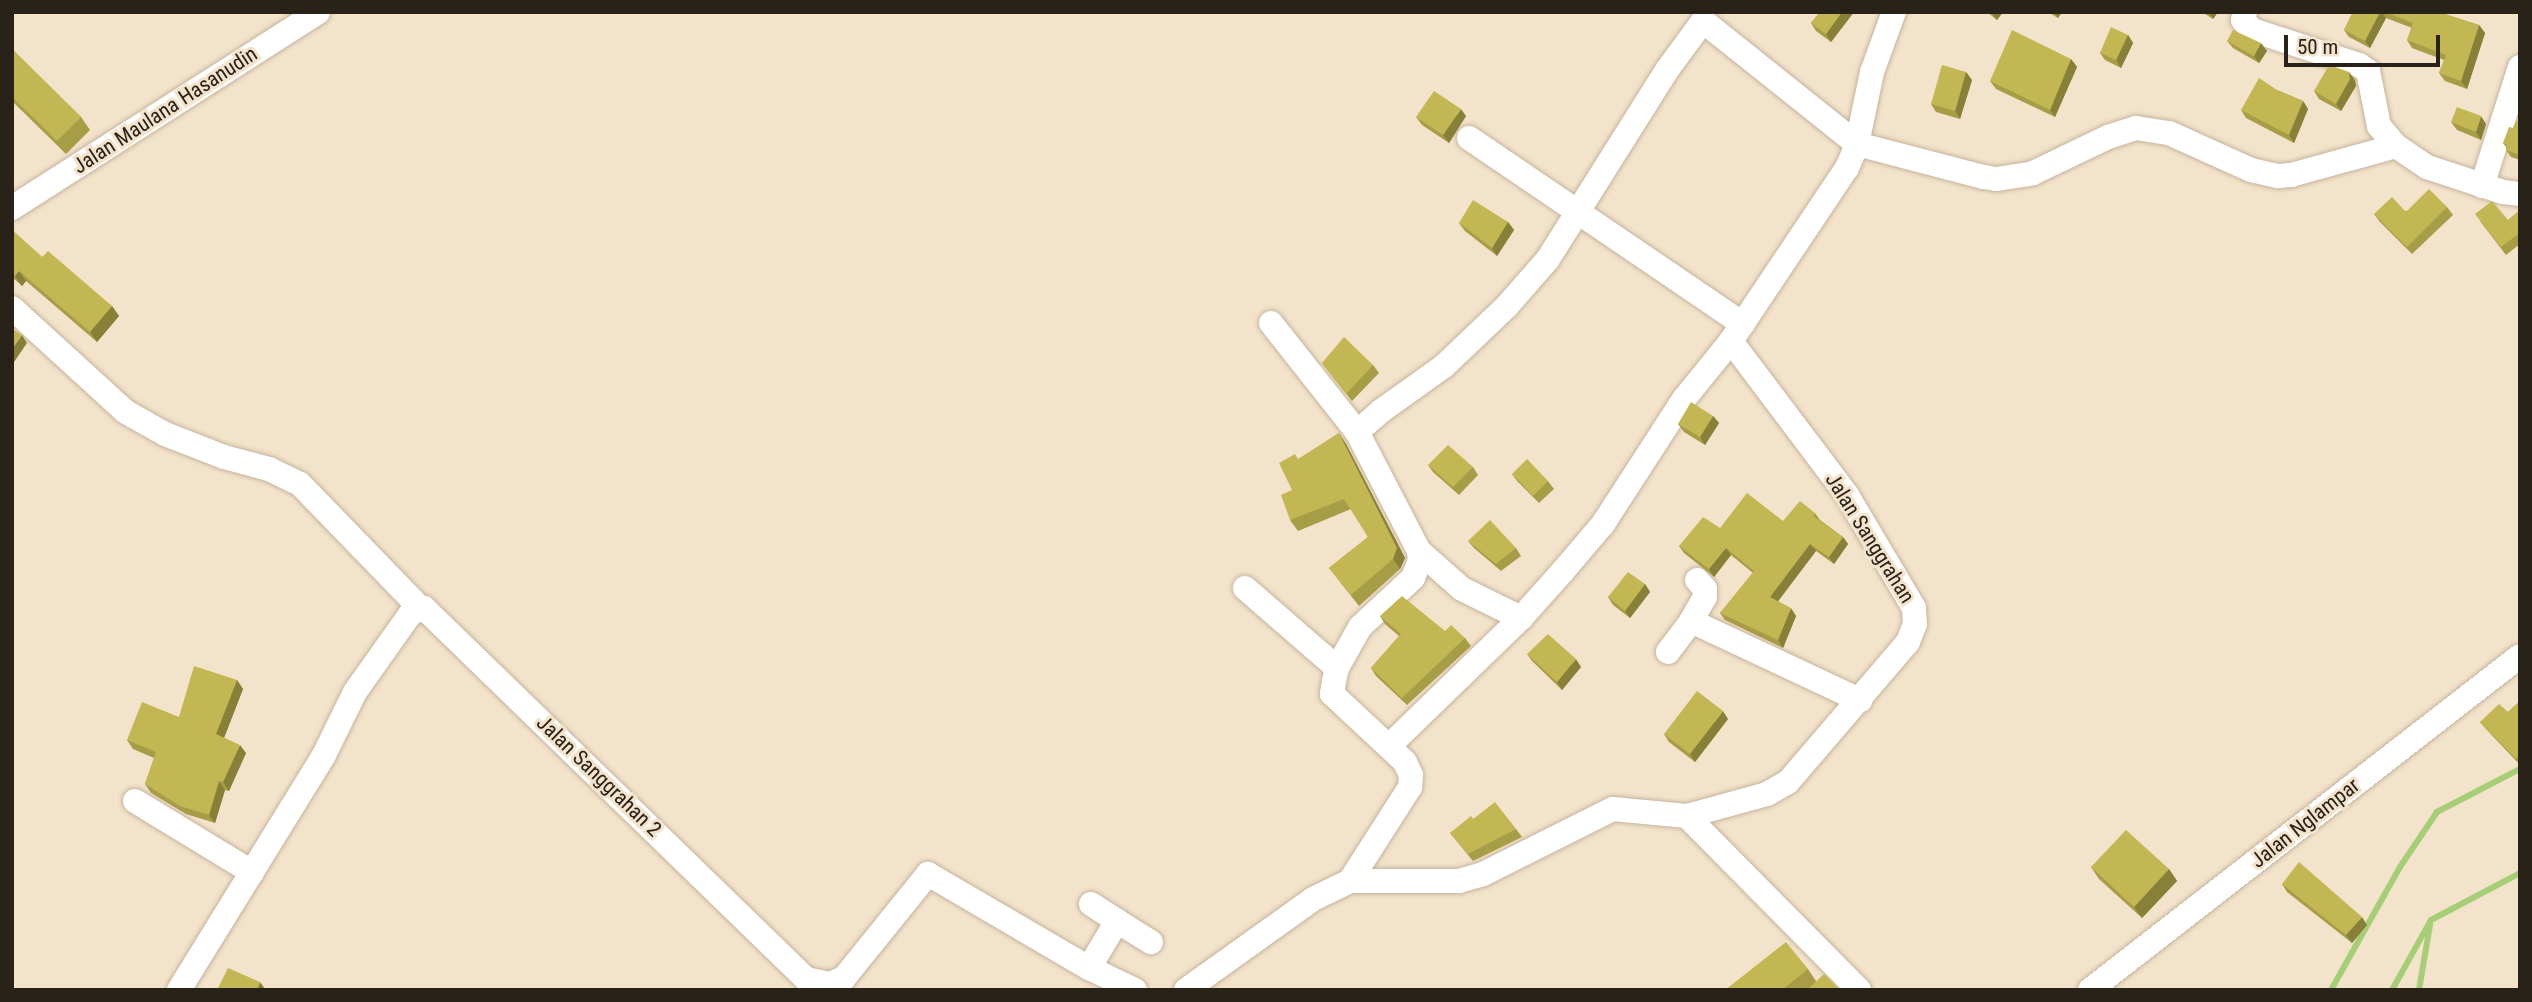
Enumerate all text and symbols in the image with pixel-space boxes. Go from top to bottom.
scale bar [2287,21,2443,65]
text: 50 m [2297,35,2338,59]
street label: Jalan Maulana Hasanudin [68,41,262,179]
street label: Jalan Sanggrahan [1820,468,1920,608]
street label: Jalan Sanggrahan 2 [531,710,667,842]
street label: Jalan Nglampar [2246,773,2364,873]

